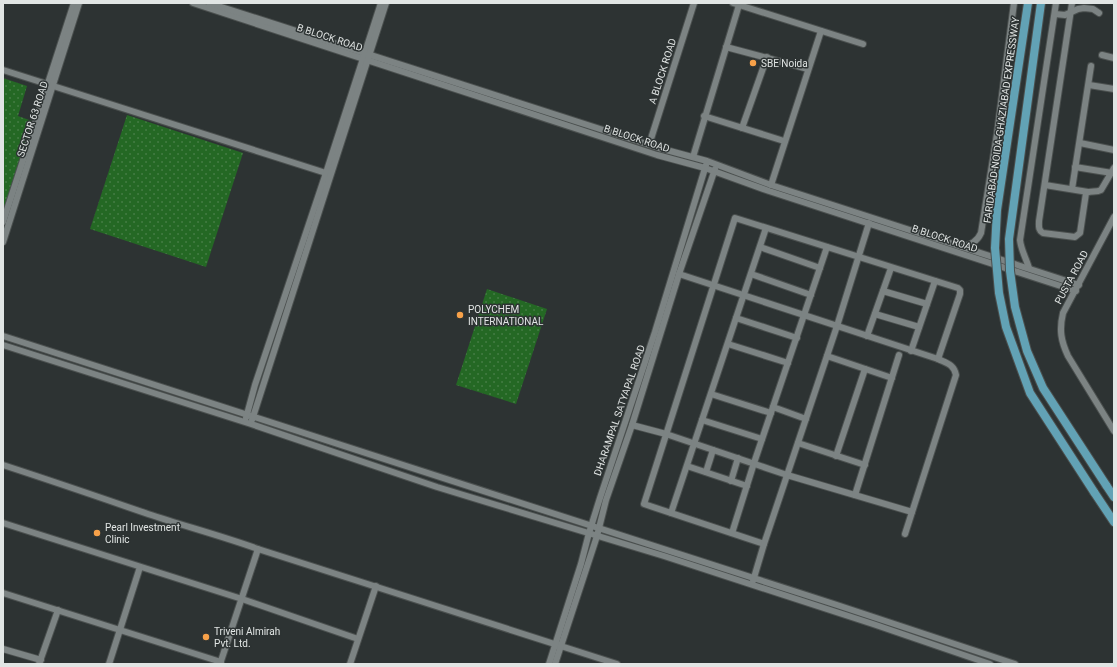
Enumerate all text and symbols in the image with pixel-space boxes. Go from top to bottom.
street label: FARIDABAD-NOIDA-GHAZIABAD EXPRESSWAY [982,16,1021,224]
street label: B BLOCK ROAD [296,22,364,53]
street label: A BLOCK ROAD [647,37,678,105]
marker: SBE Noida [748,58,758,68]
place label: SBE Noida [761,58,808,69]
street label: SECTOR 63 ROAD [15,80,50,158]
street label: B BLOCK ROAD [603,123,671,154]
street label: B BLOCK ROAD [911,223,979,254]
street label: PUSTA ROAD [1053,248,1090,306]
place label: POLYCHEM INTERNATIONAL [468,304,544,327]
marker: POLYCHEM INTERNATIONAL [455,310,465,320]
street label: DHARAMPAL SATYAPAL ROAD [592,343,647,477]
place label: Pearl Investment Clinic [105,522,180,545]
marker: Pearl Investment Clinic [92,528,102,538]
place label: Triveni Almirah Pvt. Ltd. [214,626,280,649]
marker: Triveni Almirah Pvt. Ltd. [201,632,211,642]

